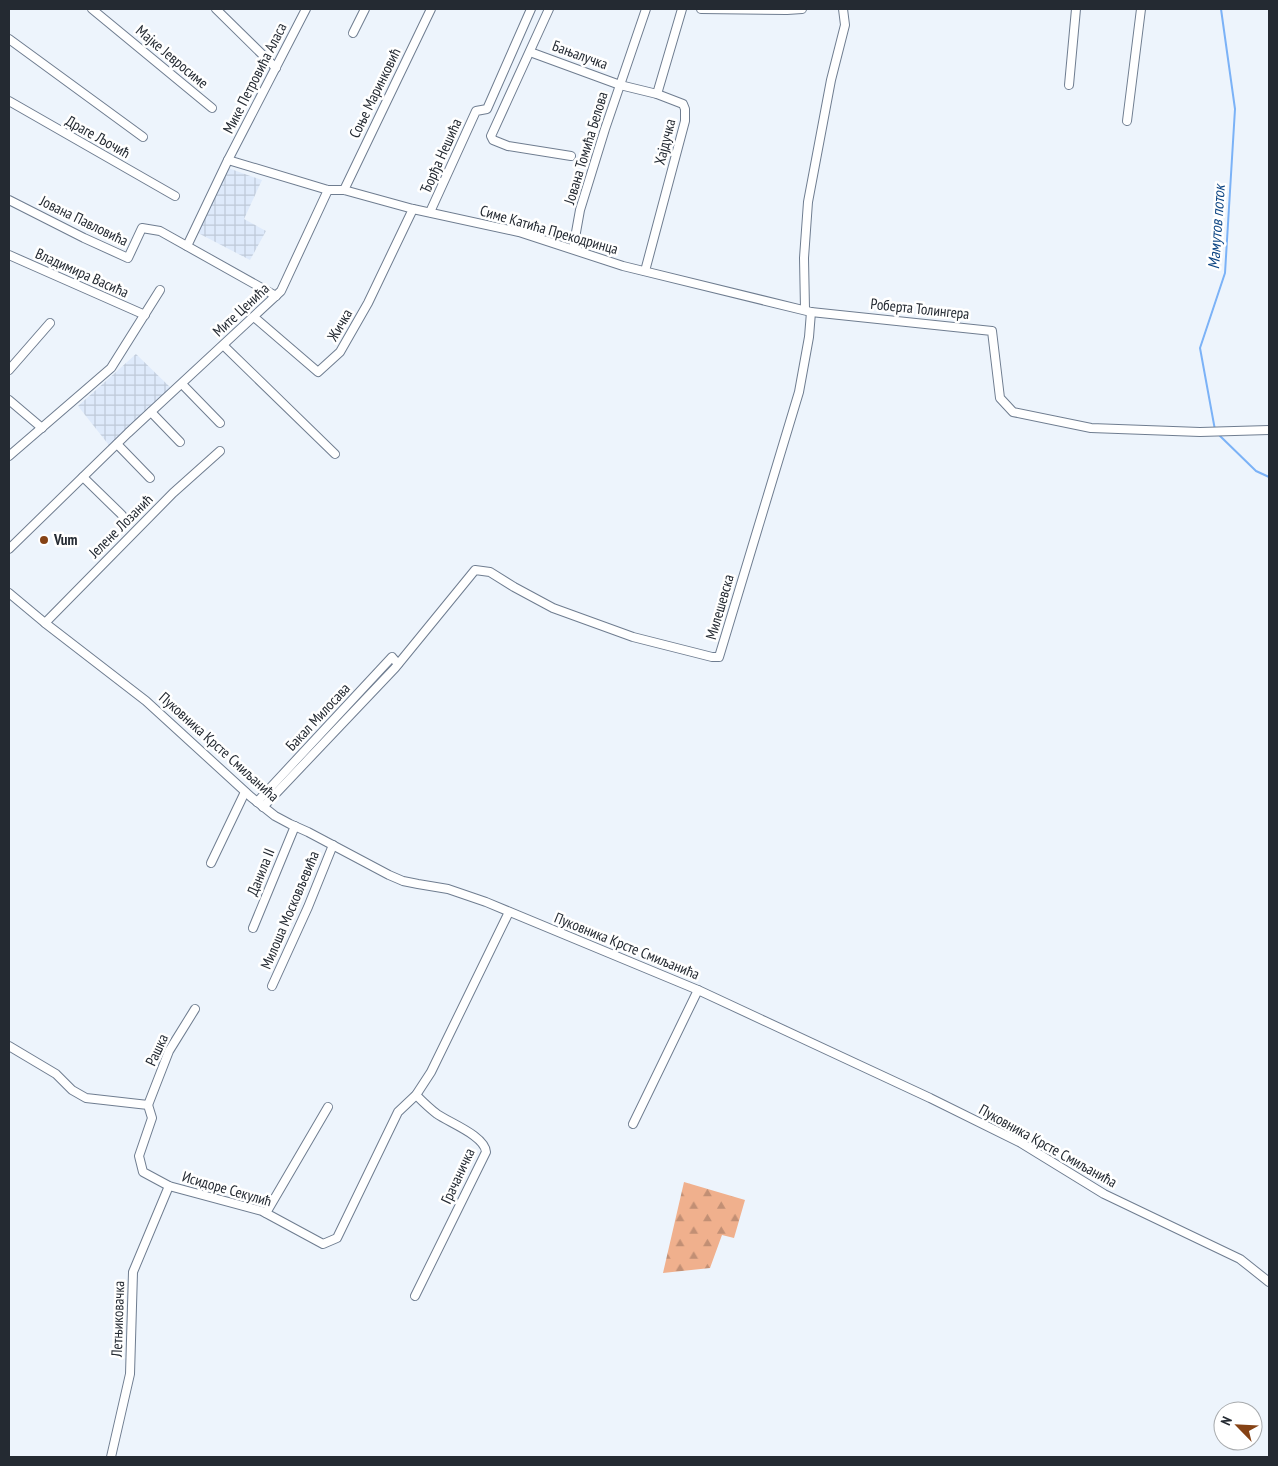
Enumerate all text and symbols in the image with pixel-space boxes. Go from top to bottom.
street label: Мике Петровића Аласа [218,19,291,136]
street label: Мајке Јевросиме [132,21,212,92]
street label: Бањалучка [550,36,610,73]
street label: Соње Маринковић [345,45,405,141]
street label: Јована Томића Белова [559,89,612,207]
street label: Драге Љочић [63,111,134,162]
street label: Ђорђа Нешића [416,115,465,196]
street label: Хајдучка [650,117,679,167]
water label: Мамутов поток [1203,182,1229,270]
street label: Јована Павловића [36,191,131,250]
street label: Симе Катића Прекодринца [478,201,620,258]
street label: Владимира Васића [33,244,132,302]
street label: Мите Ценића [209,279,273,340]
street label: Роберта Толингера [870,294,970,323]
street label: Жичка [322,305,356,345]
street label: Јелене Лозанић [84,490,157,562]
place label: Vum [53,530,78,549]
marker: Vum [38,534,50,546]
street label: Милешевска [701,572,738,642]
street label: Бакал Милосава [281,679,354,755]
street label: Пуковника Крсте Смиљанића [155,688,283,806]
street label: Данила II [242,845,279,898]
street label: Милоша Московљевића [256,848,323,972]
street label: Пуковника Крсте Смиљанића [552,908,703,983]
street label: Рашка [141,1031,172,1069]
street label: Пуковника Крсте Смиљанића [976,1100,1121,1191]
street label: Грачаничка [436,1145,479,1207]
street label: Исидоре Секулић [180,1167,274,1210]
street label: Летњиковачка [107,1280,128,1358]
north arrow [1213,1401,1263,1451]
text: N [1216,1414,1236,1428]

